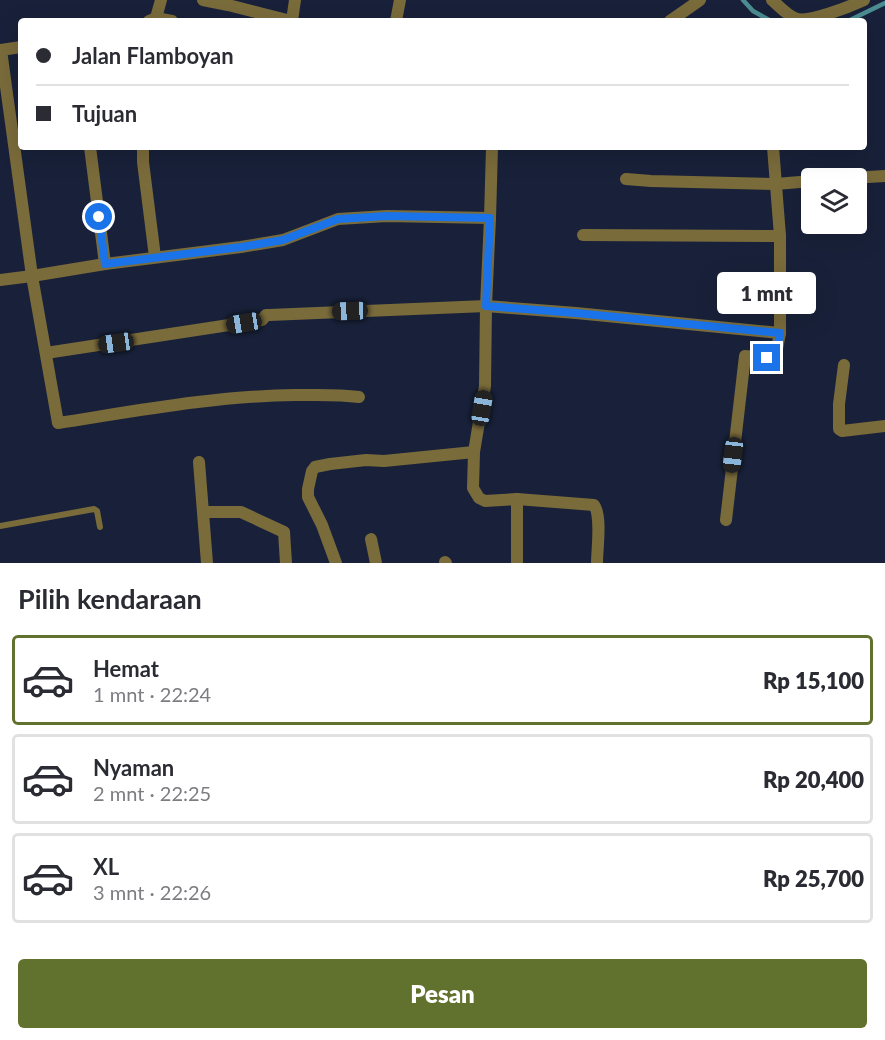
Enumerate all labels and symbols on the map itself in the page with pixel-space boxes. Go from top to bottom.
route start [85,203,112,230]
callout: 1 mnt [718,271,816,313]
car [332,301,368,321]
car [225,311,263,335]
car [97,332,135,354]
route end [753,344,780,371]
car [470,389,494,427]
car [722,436,744,474]

